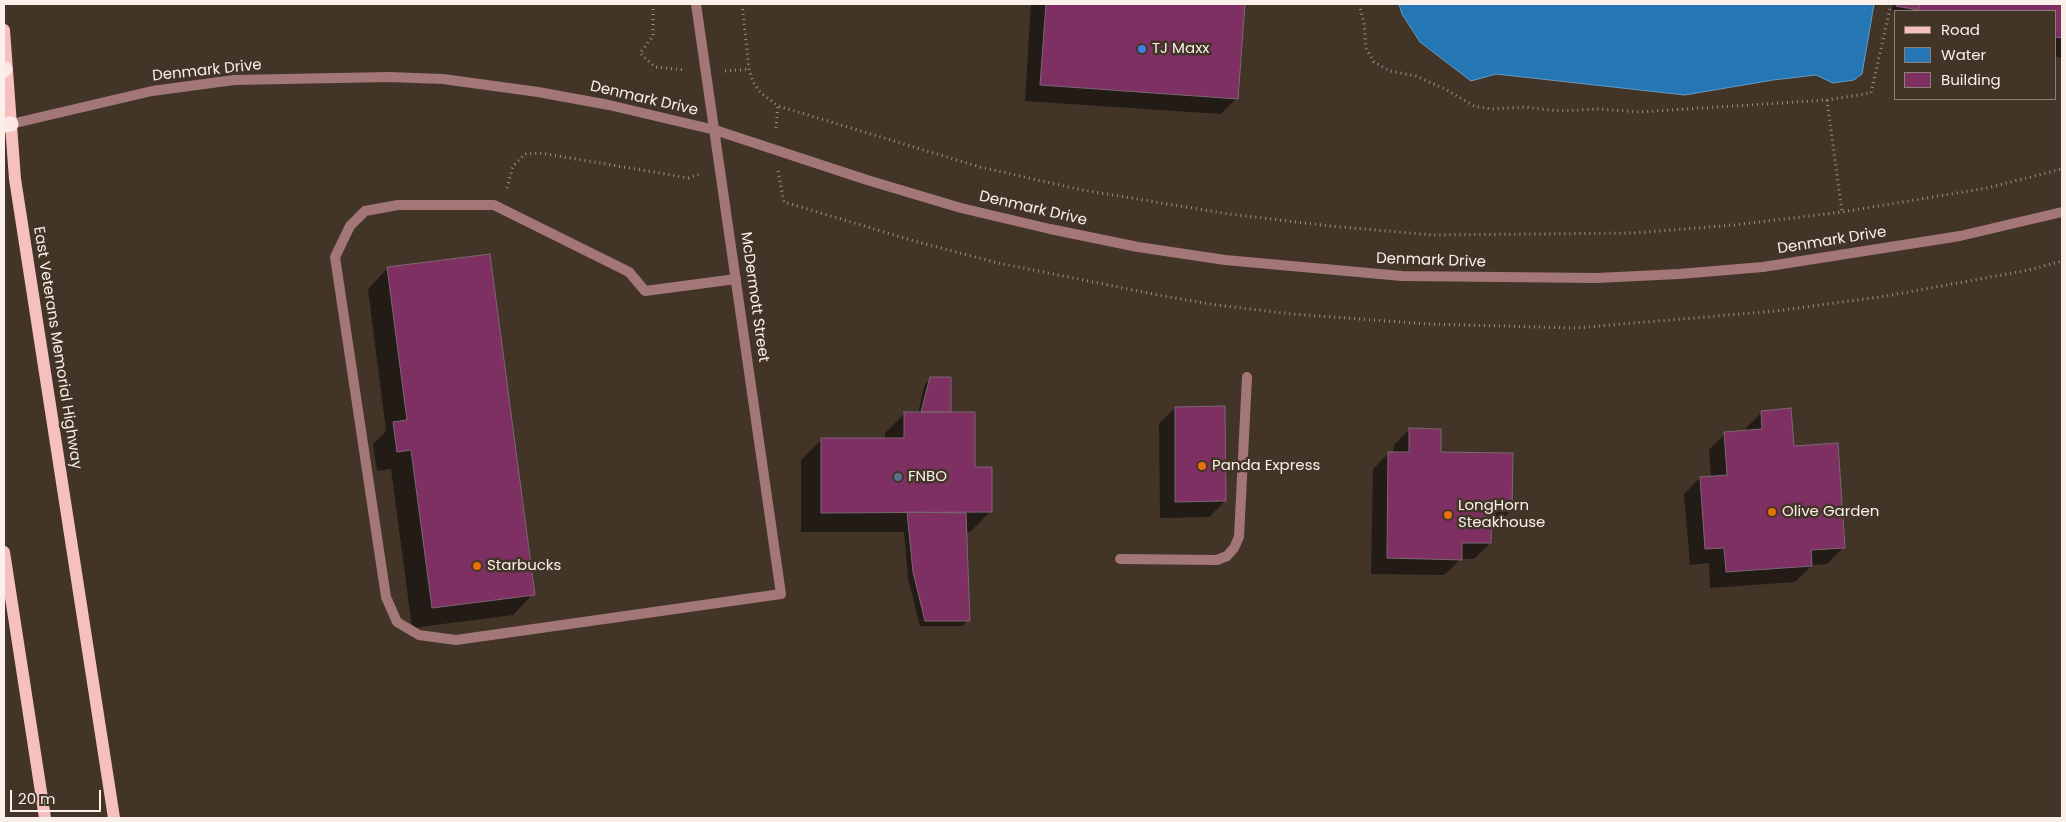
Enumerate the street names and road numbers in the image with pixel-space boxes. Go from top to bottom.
street label: Denmark Drive [151,56,263,86]
street label: Denmark Drive [588,78,700,120]
street label: Denmark Drive [977,188,1089,230]
street label: Denmark Drive [1776,224,1888,258]
street label: East Veterans Memorial Highway [29,225,85,471]
street label: McDermott Street [736,231,772,363]
street label: Denmark Drive [1376,250,1486,272]

